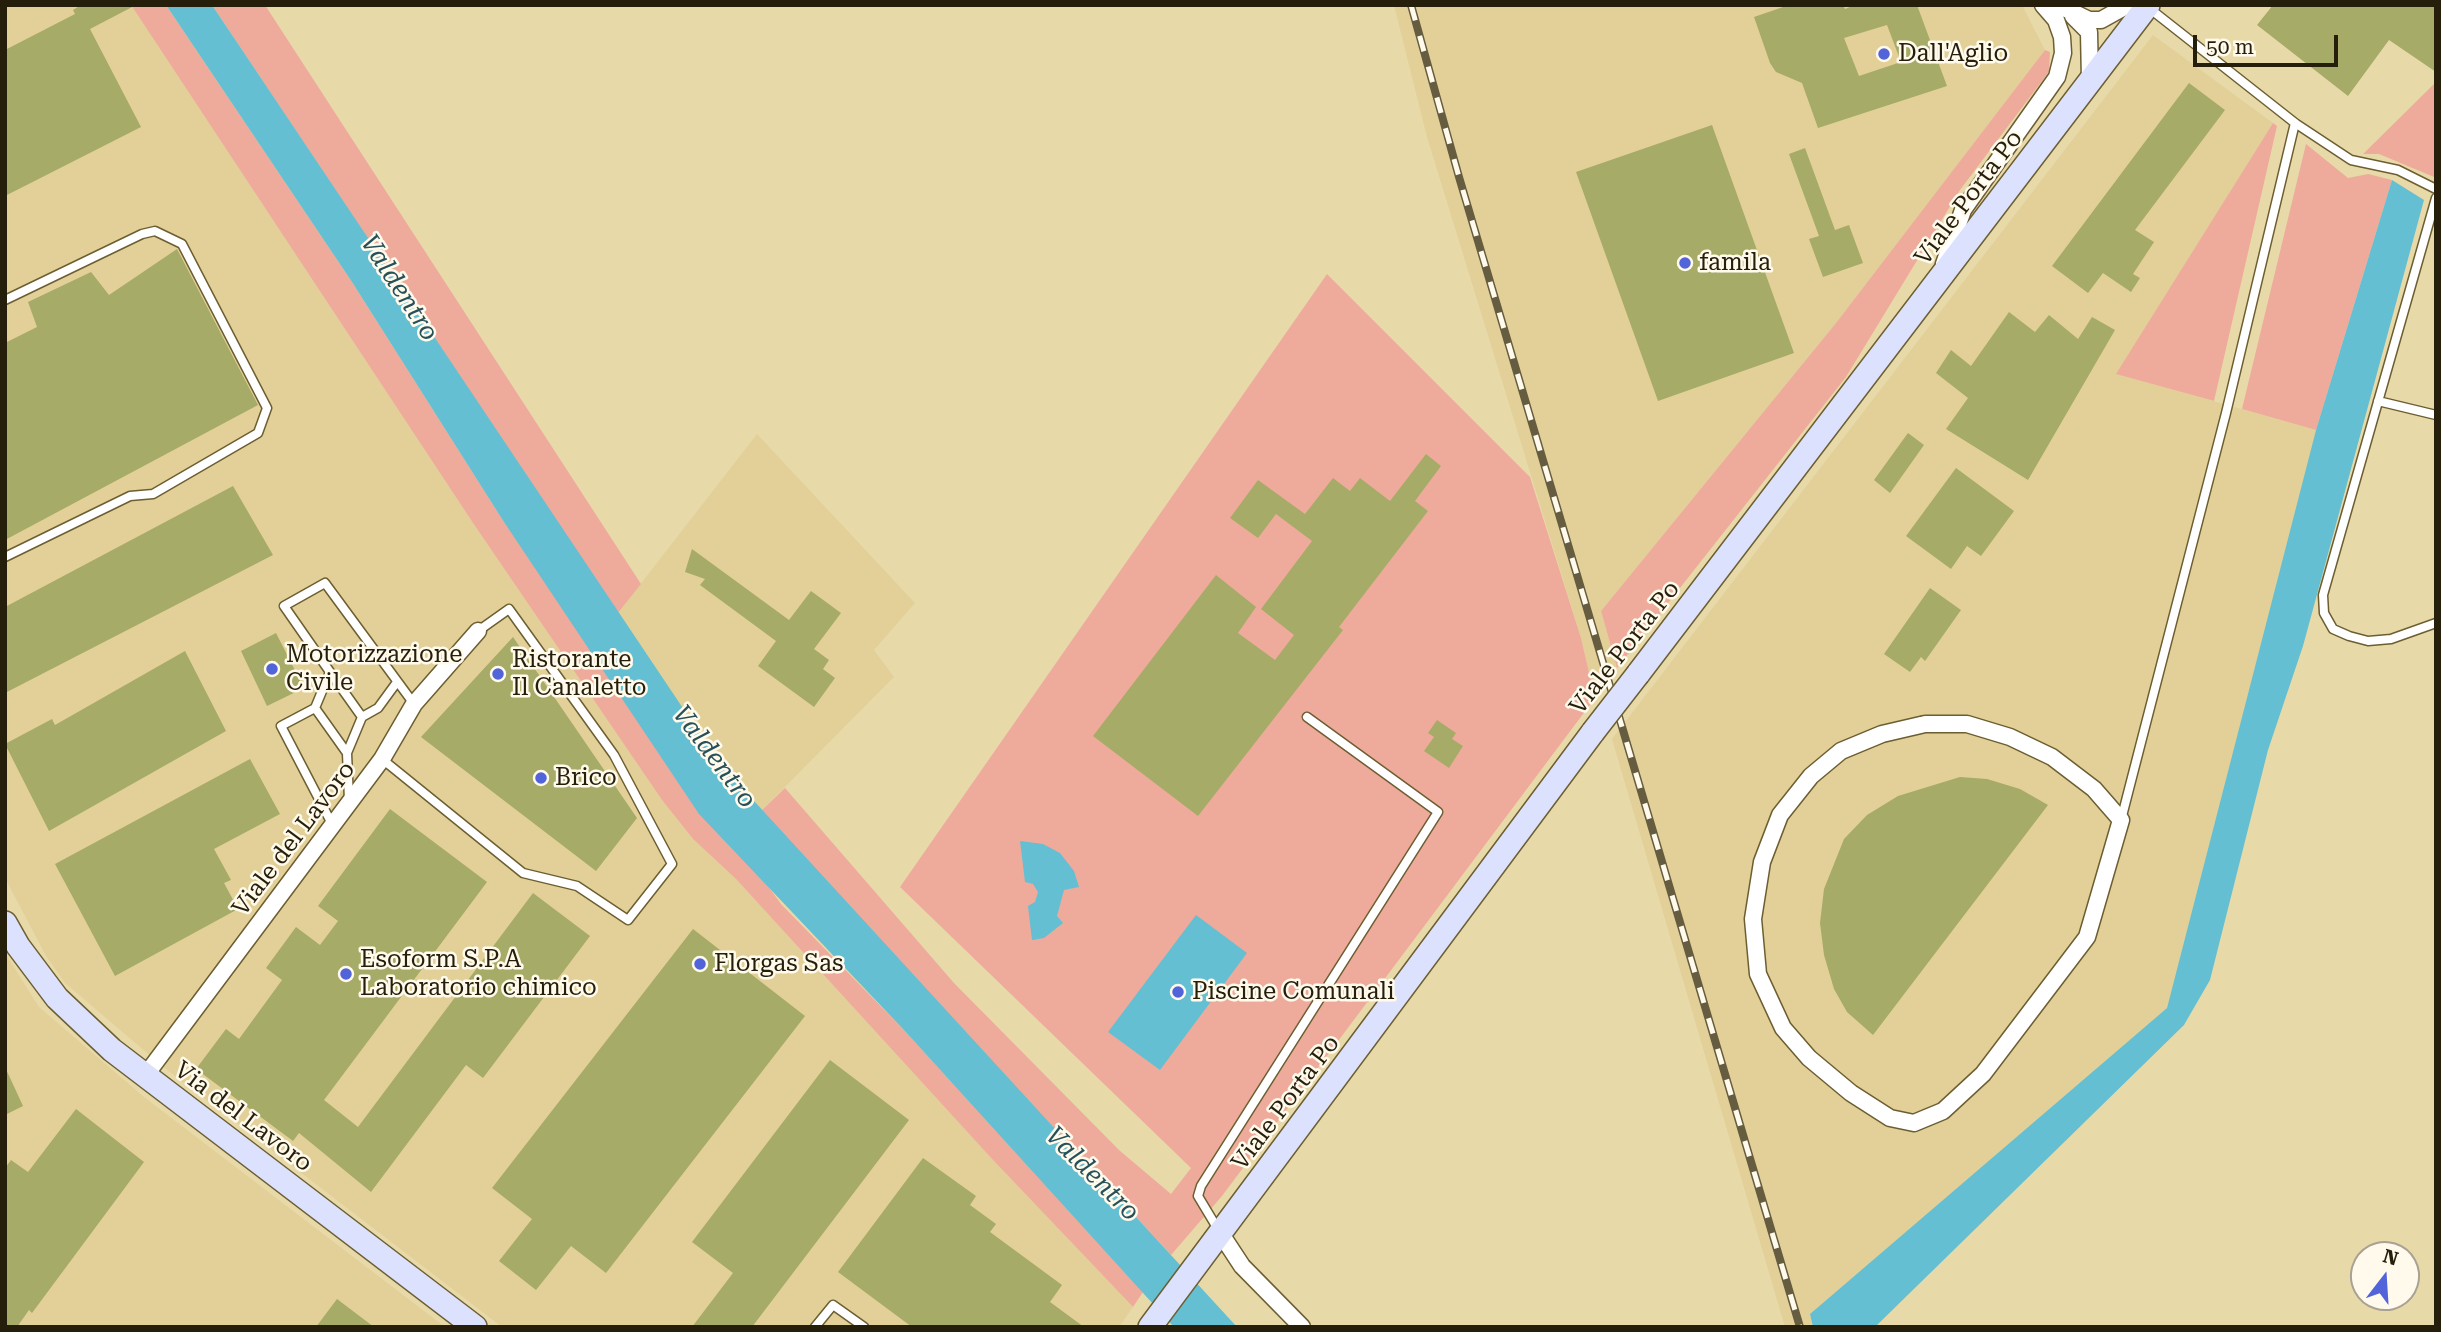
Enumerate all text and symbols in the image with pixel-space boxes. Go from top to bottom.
scale bar [2196,21,2341,65]
text: 50 m [2206,35,2254,59]
place label: Dall'Aglio [1898,40,2008,68]
marker: Dall'Aglio [1876,46,1892,62]
street label: Viale Porta Po [1909,125,2029,271]
water label: Valdentro [353,229,445,347]
place label: famila [1699,249,1771,277]
marker: famila [1677,255,1693,271]
street label: Viale Porta Po [1564,575,1686,721]
place label: Motorizzazione Civile [286,641,462,697]
place label: Ristorante Il Canaletto [512,646,646,702]
marker: Motorizzazione Civile [264,661,280,677]
marker: Ristorante Il Canaletto [490,666,506,682]
water label: Valdentro [665,700,763,814]
street label: Viale del Lavoro [227,756,361,922]
place label: Brico [555,764,617,792]
marker: Brico [533,770,549,786]
place label: Esoform S.P.A Laboratorio chimico [360,946,597,1002]
place label: Florgas Sas [714,950,843,978]
marker: Florgas Sas [692,956,708,972]
marker: Esoform S.P.A Laboratorio chimico [338,966,354,982]
place label: Piscine Comunali [1192,978,1395,1006]
marker: Piscine Comunali [1170,984,1186,1000]
street label: Viale Porta Po [1226,1030,1346,1176]
street label: Via del Lavoro [168,1056,318,1178]
water label: Valdentro [1038,1120,1146,1228]
north arrow [2350,1241,2420,1311]
text: N [2380,1244,2401,1270]

